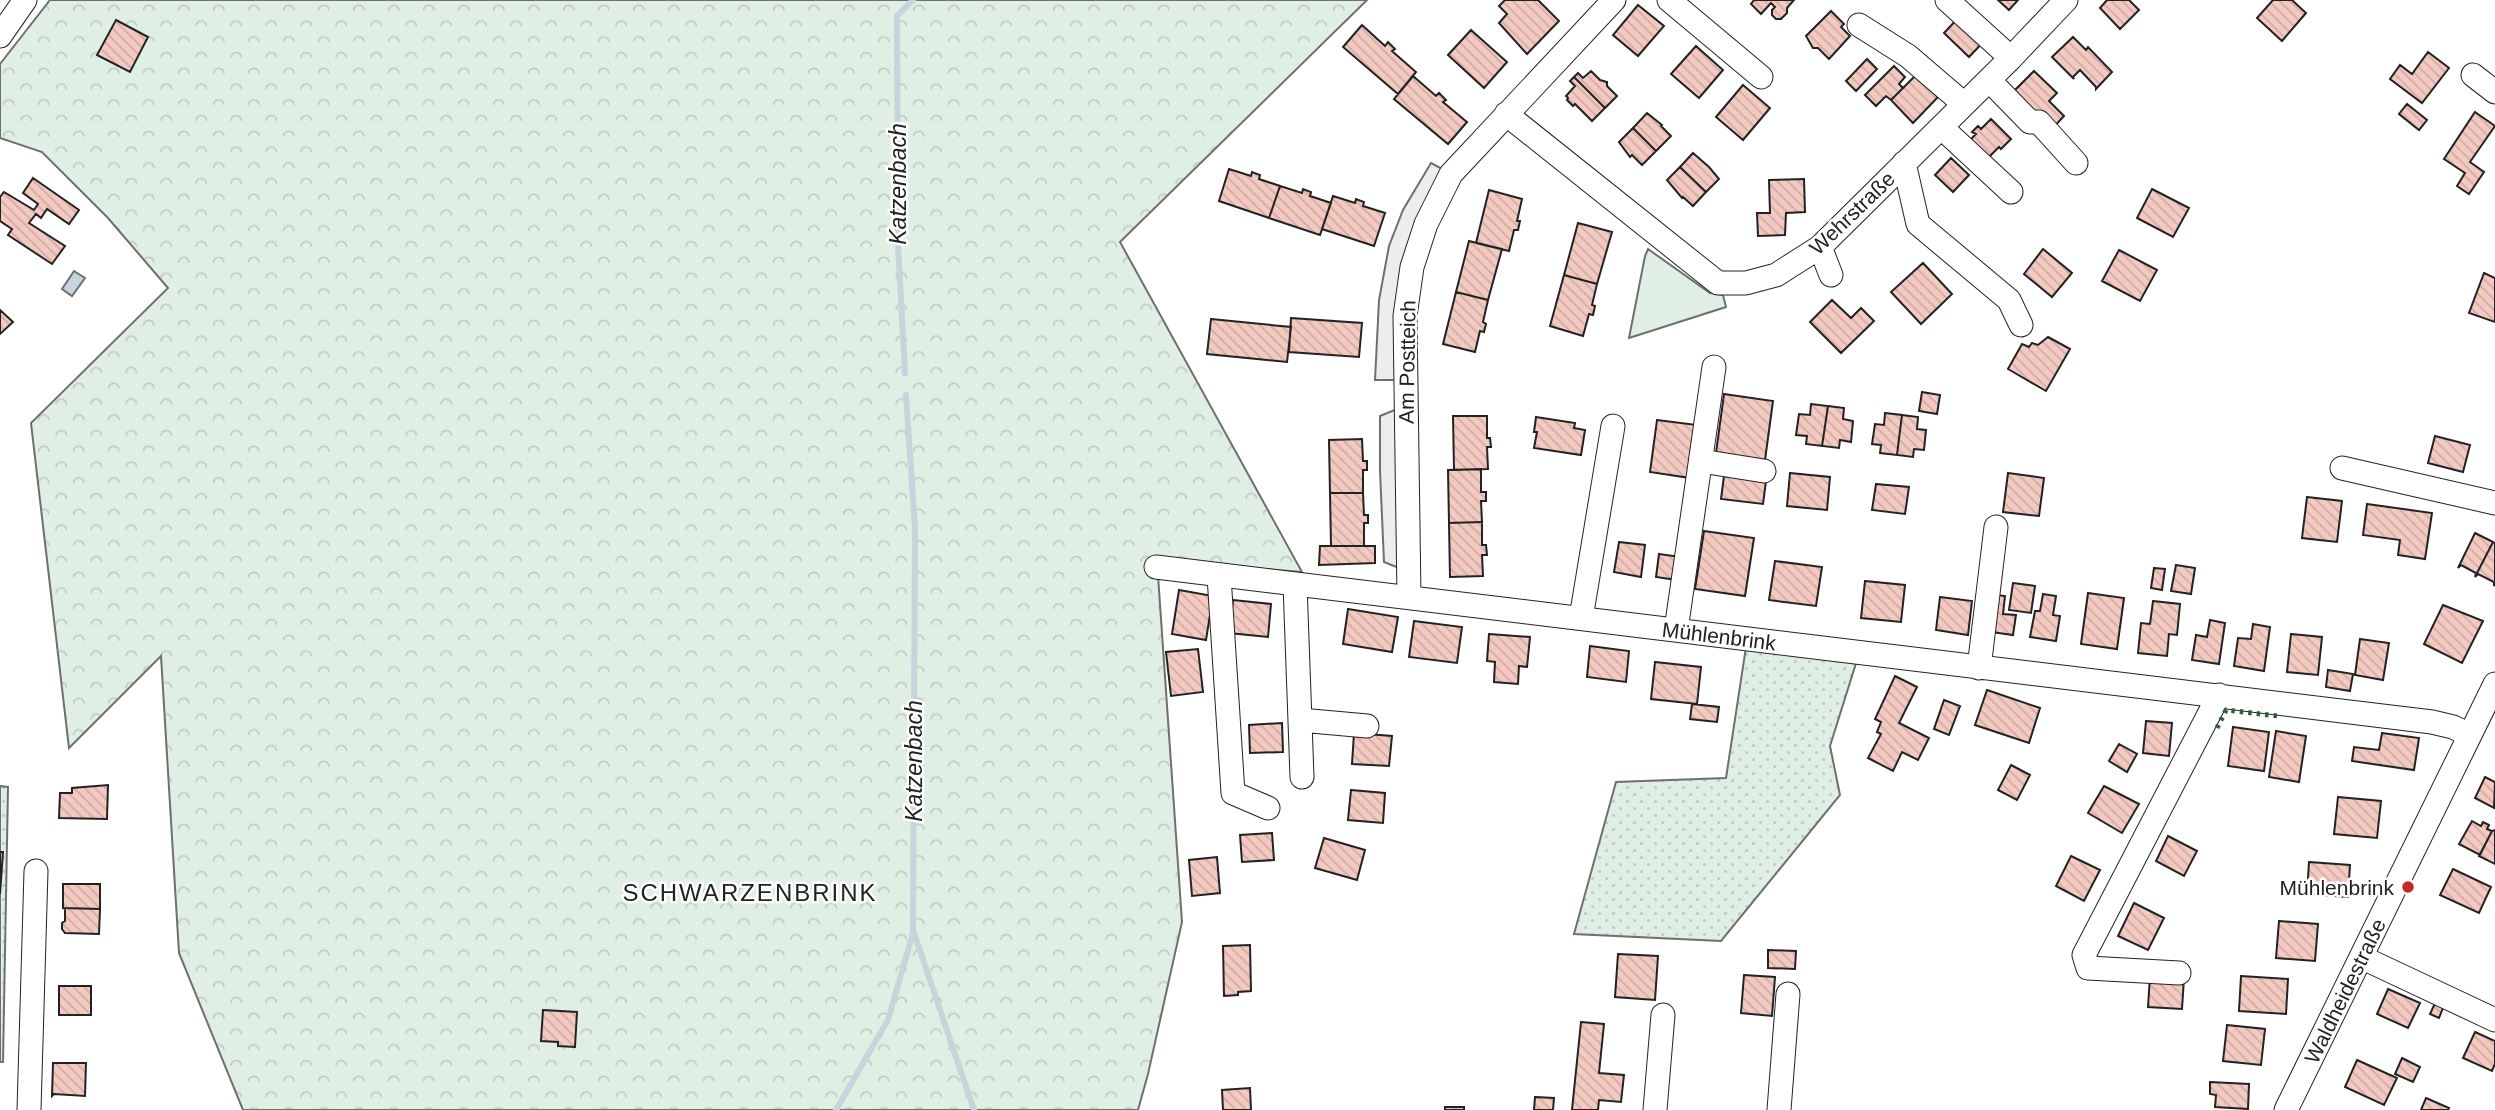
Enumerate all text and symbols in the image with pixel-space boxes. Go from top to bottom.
water label: Katzenbach [885,123,911,245]
street label: Wehrstraße [1805,167,1899,259]
street label: Am Postteich [1394,300,1420,424]
street label: Mühlenbrink [1661,618,1778,654]
water label: Katzenbach [901,700,927,822]
place label: Mühlenbrink [2280,876,2394,899]
district label: SCHWARZENBRINK [622,879,878,906]
marker: Mühlenbrink [2400,879,2416,895]
street label: Waldheidestraße [2300,915,2390,1067]

